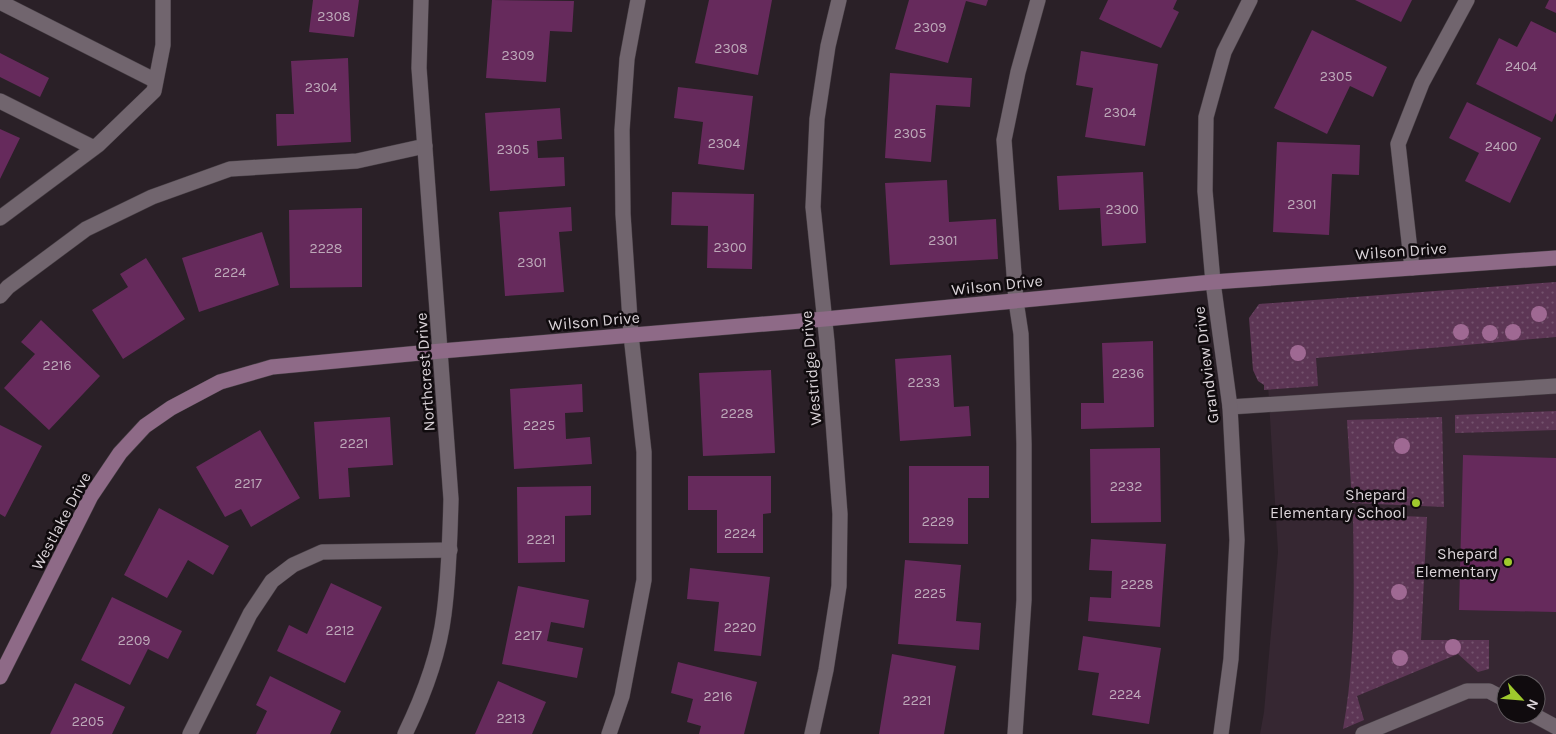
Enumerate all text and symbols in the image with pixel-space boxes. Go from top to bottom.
house number: 2308 [317,8,351,25]
house number: 2309 [914,19,946,36]
house number: 2308 [714,40,748,57]
house number: 2309 [502,47,534,64]
house number: 2404 [1505,58,1537,75]
house number: 2305 [1320,68,1352,85]
house number: 2304 [305,79,337,96]
house number: 2304 [1104,104,1136,121]
house number: 2305 [894,125,926,142]
house number: 2304 [708,135,740,152]
house number: 2400 [1485,138,1517,155]
house number: 2305 [497,141,529,158]
house number: 2301 [1287,196,1317,213]
house number: 2300 [1106,201,1139,218]
house number: 2301 [928,232,958,249]
street label: Wilson Drive [1355,238,1447,264]
house number: 2300 [714,239,747,256]
house number: 2228 [310,240,342,257]
house number: 2301 [517,254,547,271]
house number: 2224 [214,264,246,281]
street label: Wilson Drive [950,271,1044,299]
street label: Grandview Drive [1189,305,1223,425]
street label: Wilson Drive [548,308,640,334]
street label: Westridge Drive [797,310,825,426]
street label: Northcrest Drive [411,312,439,432]
house number: 2216 [43,357,71,374]
house number: 2236 [1112,365,1144,382]
house number: 2233 [908,374,940,391]
house number: 2228 [721,405,753,422]
house number: 2225 [523,417,555,434]
house number: 2221 [340,435,368,452]
street label: Westlake Drive [27,469,95,573]
house number: 2217 [234,475,262,492]
house number: 2232 [1110,478,1142,495]
place label: Shepard Elementary School [1270,485,1406,522]
marker: Shepard Elementary School [1410,497,1422,509]
house number: 2229 [922,513,954,530]
house number: 2224 [724,525,756,542]
house number: 2221 [527,531,555,548]
place label: Shepard Elementary [1415,544,1499,581]
marker: Shepard Elementary [1502,556,1514,568]
house number: 2228 [1121,576,1153,593]
house number: 2225 [914,585,946,602]
house number: 2220 [724,619,756,636]
house number: 2212 [326,622,354,639]
house number: 2217 [514,627,542,644]
house number: 2209 [118,632,150,649]
north arrow [1496,674,1546,724]
house number: 2224 [1109,686,1141,703]
house number: 2216 [704,688,732,705]
house number: 2221 [903,692,931,709]
text: N [1522,696,1542,713]
house number: 2213 [496,710,526,727]
house number: 2205 [72,713,104,730]

